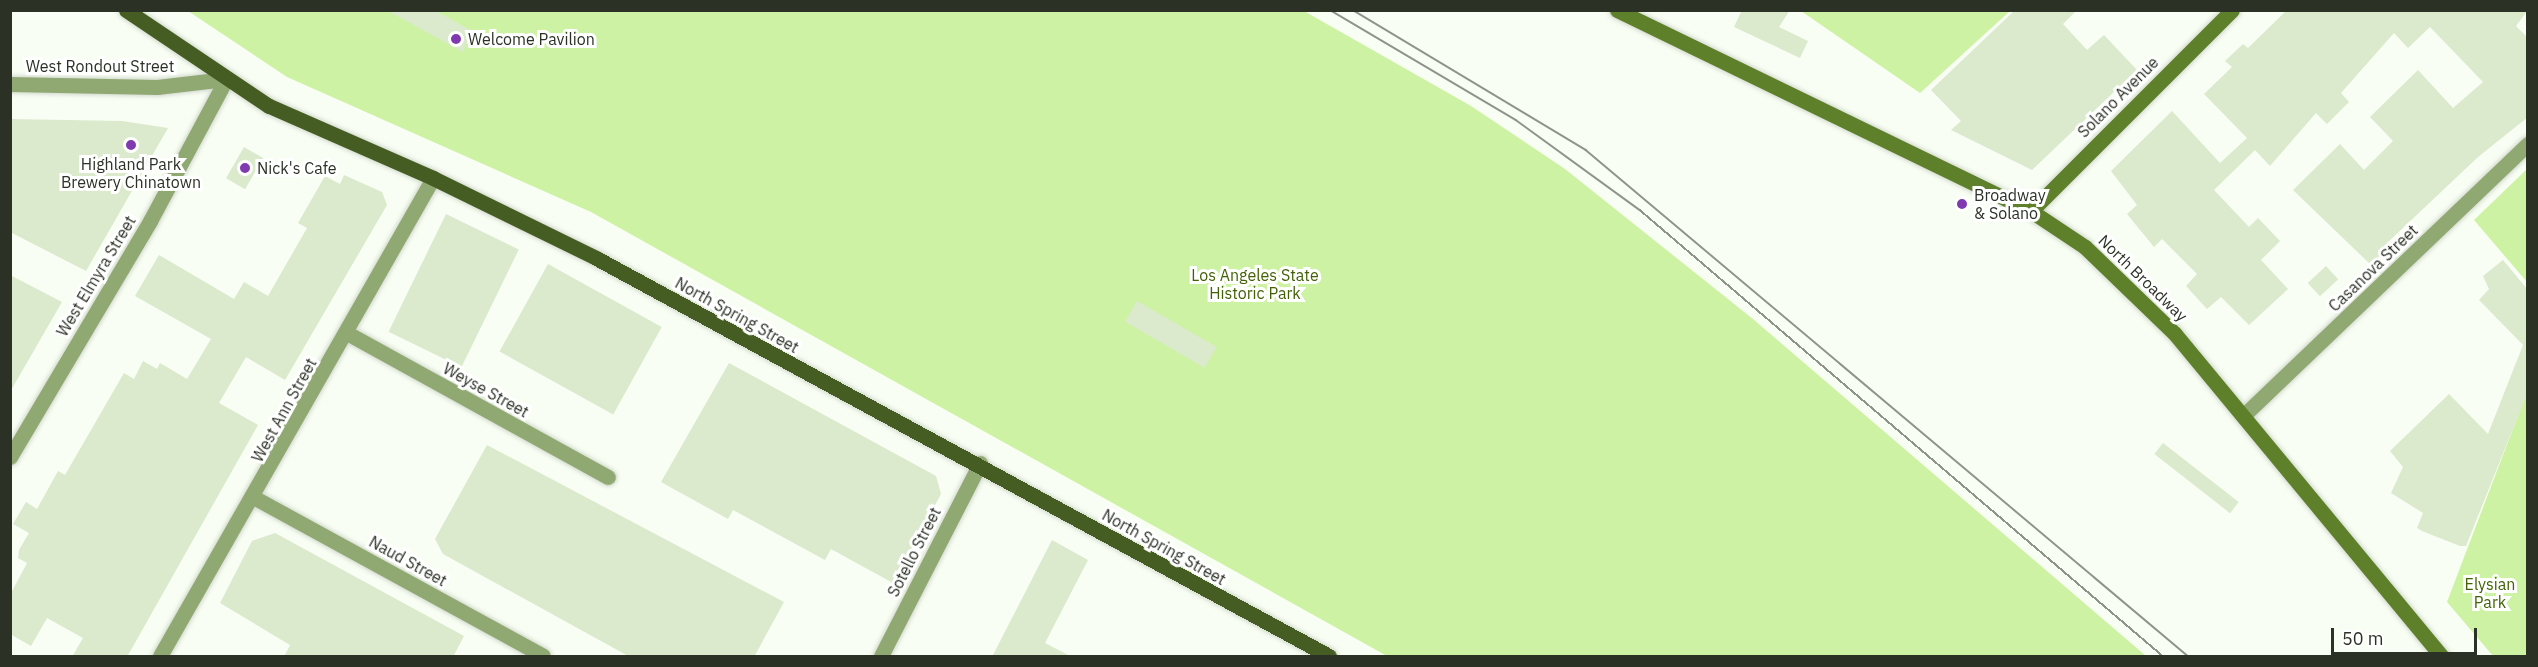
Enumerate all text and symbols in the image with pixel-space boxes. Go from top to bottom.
place label: Welcome Pavilion [468,29,595,49]
marker: Welcome Pavilion [449,32,463,46]
street label: Solano Avenue [2074,53,2162,141]
street label: West Rondout Street [26,56,174,76]
marker: Highland Park Brewery Chinatown [124,138,138,152]
place label: Highland Park Brewery Chinatown [61,154,201,192]
place label: Nick's Cafe [257,158,337,178]
marker: Nick's Cafe [238,161,252,175]
place label: Broadway & Solano [1974,185,2046,223]
marker: Broadway & Solano [1955,197,1969,211]
street label: West Elmyra Street [52,212,140,340]
street label: Casanova Street [2324,221,2422,315]
street label: North Broadway [2095,231,2191,325]
park label: Los Angeles State Historic Park [1191,265,1319,303]
street label: North Spring Street [672,273,802,357]
street label: West Ann Street [247,355,321,465]
street label: Weyse Street [440,359,532,421]
street label: Sotello Street [883,504,945,600]
street label: North Spring Street [1099,505,1229,589]
street label: Naud Street [366,532,450,590]
park label: Elysian Park [2465,574,2515,612]
scale bar [2334,616,2480,654]
text: 50 m [2342,627,2384,650]

